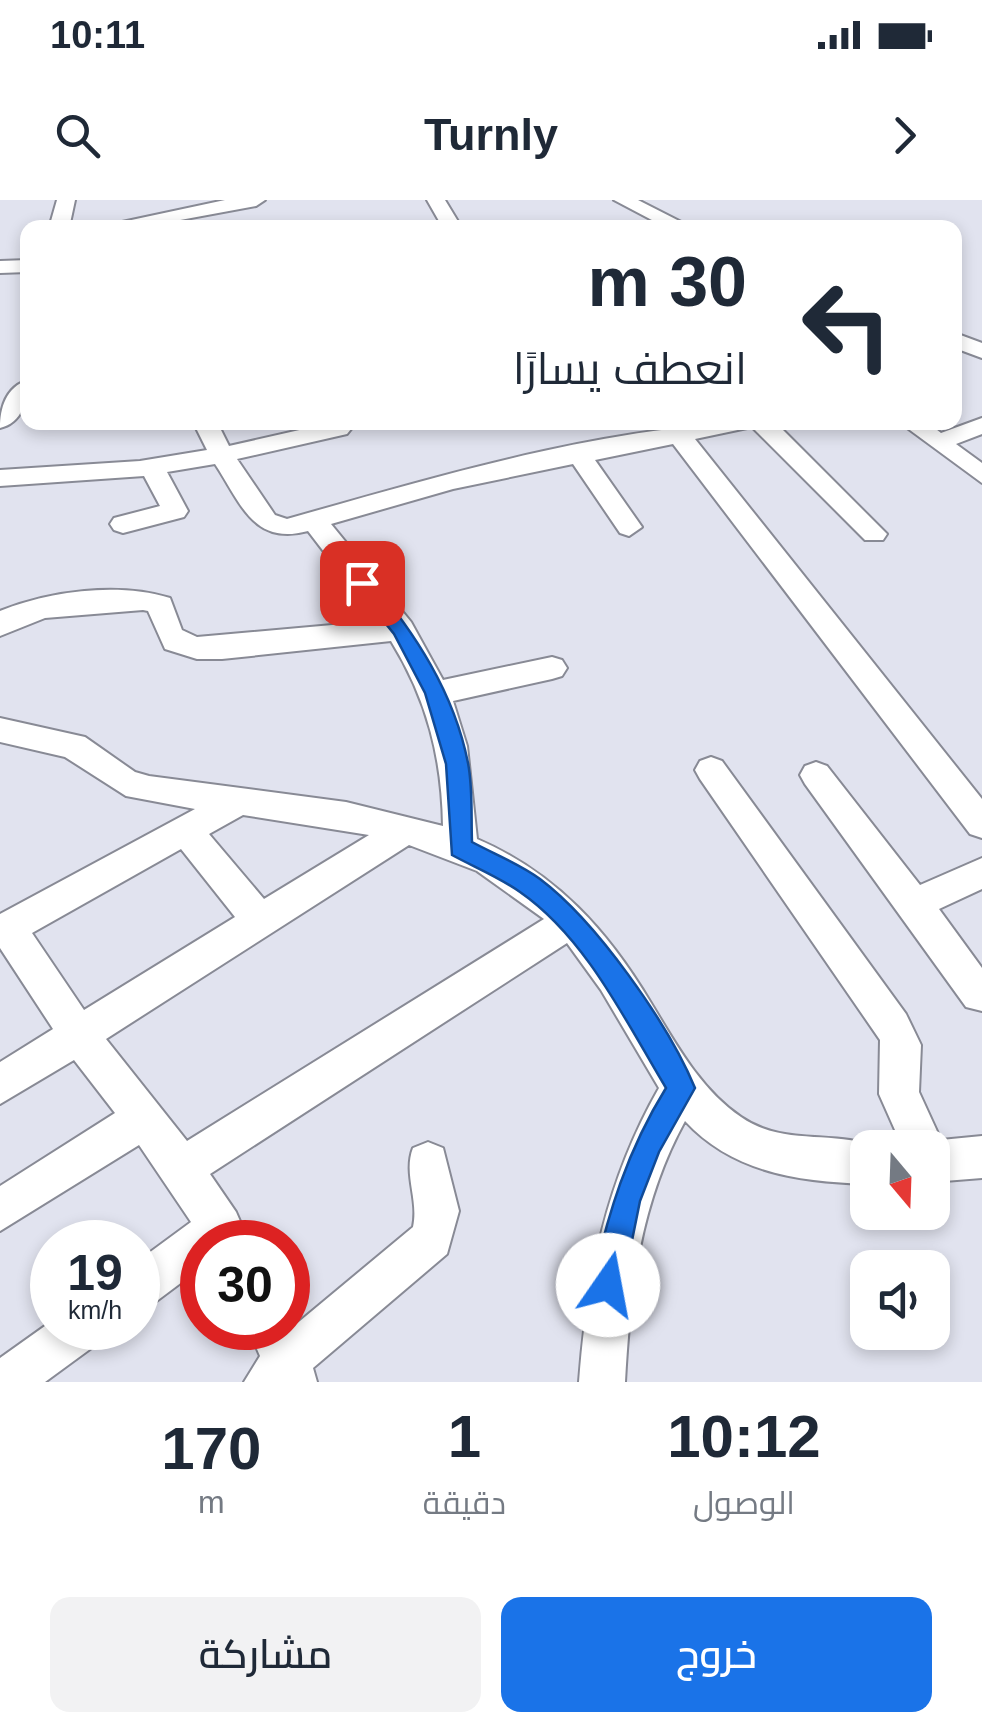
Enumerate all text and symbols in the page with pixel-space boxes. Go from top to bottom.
text: 10:11 [50,14,145,56]
icon: search [50,108,105,163]
icon: forward [877,108,932,163]
text: Turnly [424,109,558,160]
text: 30 m [587,243,747,321]
icon: left [782,260,912,390]
text: انعطف يسارًا [513,343,747,394]
pin [320,541,405,626]
icon: arrive [335,556,390,611]
north arrow [850,1130,950,1230]
map controls [850,1130,950,1350]
speed limit sign: 30 [180,1220,310,1350]
position arrow [556,1233,660,1337]
text: 19 [67,1245,123,1301]
button: sound [850,1250,950,1350]
text: km/h [68,1296,122,1324]
text: 1 [448,1403,481,1470]
text: 10:12 [667,1403,821,1470]
text: 170 [161,1415,261,1482]
text: m [198,1484,225,1520]
text: دقيقة [423,1485,506,1521]
text: الوصول [693,1485,795,1521]
button: مشاركة [50,1597,481,1712]
button: خروج [501,1597,932,1712]

